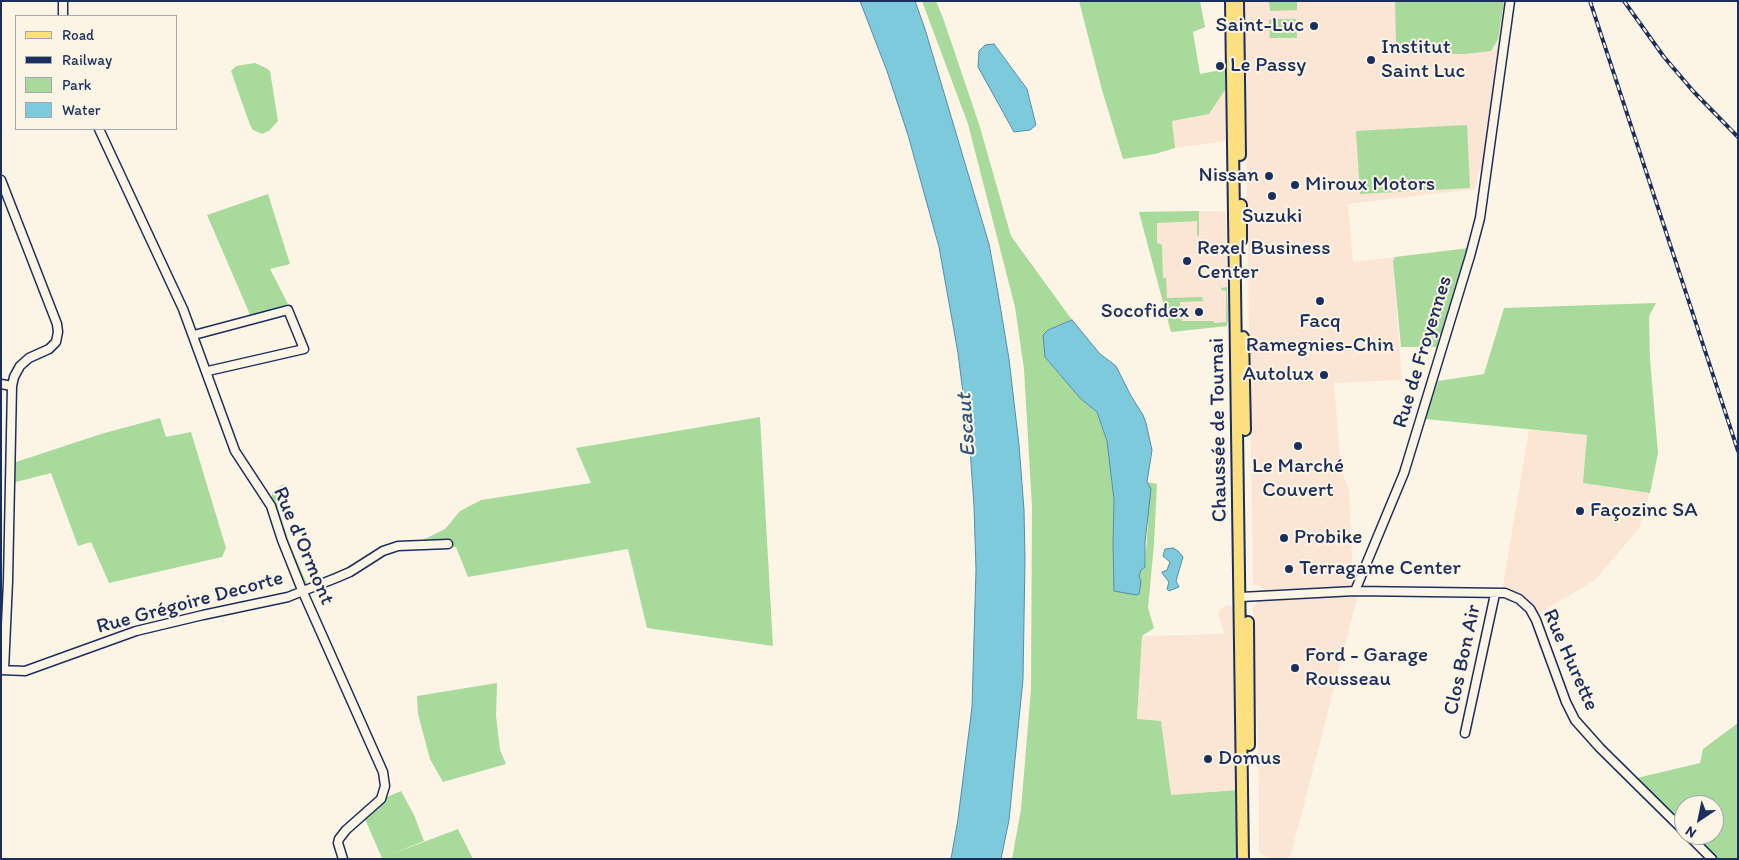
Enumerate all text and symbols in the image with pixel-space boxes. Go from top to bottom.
place label: Saint-Luc [1216,13,1304,39]
legend [15,15,178,130]
marker: Saint-Luc [1308,20,1320,32]
text: Road [62,26,94,44]
place label: Institut Saint Luc [1381,35,1465,85]
text: Railway [62,51,112,69]
place label: Le Passy [1230,53,1306,79]
marker: Institut Saint Luc [1365,54,1377,66]
marker: Le Passy [1214,60,1226,72]
text: Park [62,76,92,94]
text: Water [62,101,100,119]
place label: Nissan [1199,163,1259,189]
marker: Nissan [1263,170,1275,182]
place label: Miroux Motors [1305,172,1435,198]
marker: Miroux Motors [1289,179,1301,191]
marker: Suzuki [1266,190,1278,202]
place label: Suzuki [1242,204,1302,230]
place label: Rexel Business Center [1197,236,1331,286]
marker: Rexel Business Center [1181,255,1193,267]
street label: Rue de Froyennes [1388,273,1458,431]
marker: Facq Ramegnies-Chin [1314,295,1326,307]
place label: Socofidex [1101,299,1189,325]
marker: Socofidex [1193,306,1205,318]
place label: Facq Ramegnies-Chin [1246,309,1394,359]
street label: Chaussée de Tournai [1205,337,1233,523]
place label: Autolux [1243,362,1314,388]
marker: Autolux [1318,369,1330,381]
water label: Escaut [952,392,982,458]
marker: Le Marché Couvert [1292,440,1304,452]
place label: Le Marché Couvert [1252,454,1344,504]
street label: Rue d'Ormont [267,483,339,609]
place label: Façozinc SA [1590,498,1698,524]
marker: Façozinc SA [1574,505,1586,517]
place label: Probike [1294,525,1362,551]
marker: Probike [1278,532,1290,544]
place label: Terragame Center [1299,556,1461,582]
marker: Terragame Center [1283,563,1295,575]
street label: Rue Grégoire Decorte [94,566,286,640]
street label: Clos Bon Air [1439,602,1487,718]
street label: Rue Hurette [1536,605,1604,715]
place label: Ford - Garage Rousseau [1305,643,1428,693]
marker: Ford - Garage Rousseau [1289,662,1301,674]
place label: Domus [1218,746,1281,772]
marker: Domus [1202,753,1214,765]
north arrow [1674,795,1724,845]
text: N [1682,822,1700,842]

